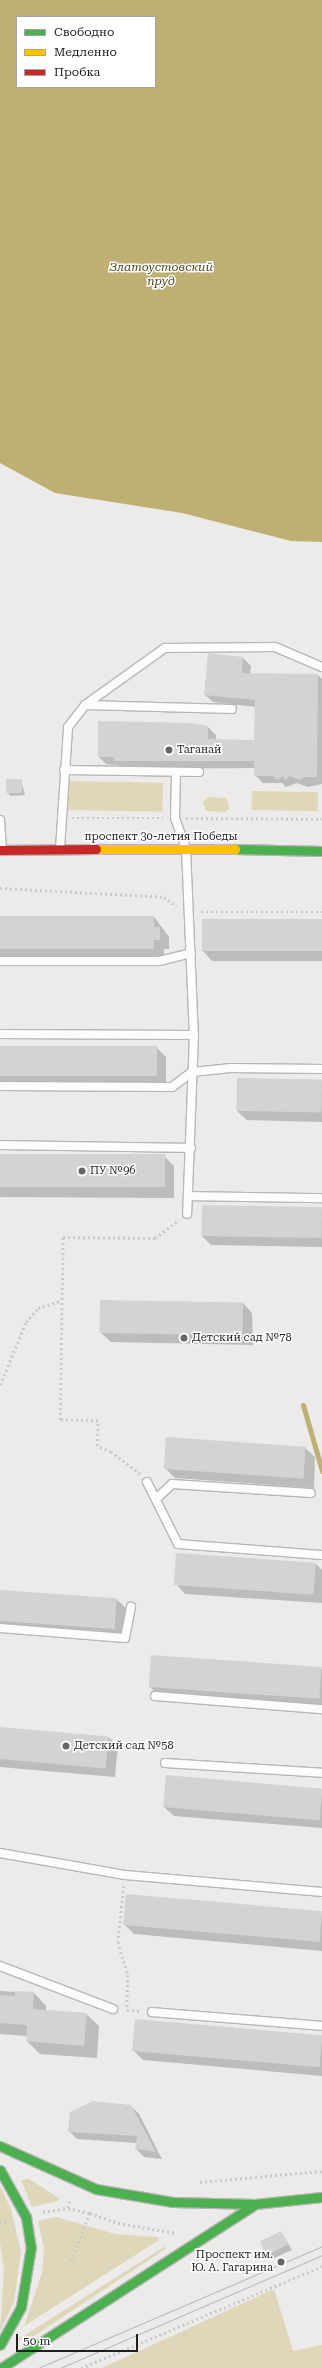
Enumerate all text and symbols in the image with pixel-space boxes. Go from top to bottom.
legend [16,16,156,88]
text: Свободно [54,25,114,39]
text: Медленно [54,45,117,59]
text: Пробка [54,65,100,79]
water label: Златоустовский пруд [109,261,213,289]
place label: Таганай [177,743,221,757]
marker: Таганай [164,745,174,755]
street label: проспект 30-летия Победы [84,830,238,844]
place label: ПУ №96 [90,1164,136,1178]
marker: ПУ №96 [77,1166,87,1176]
place label: Детский сад №78 [192,1331,292,1345]
marker: Детский сад №78 [179,1333,189,1343]
place label: Детский сад №58 [74,1739,174,1753]
marker: Детский сад №58 [61,1741,71,1751]
place label: Проспект им. Ю. А. Гагарина [192,2249,273,2275]
marker: Проспект им. Ю. А. Гагарина [276,2257,286,2267]
scale bar [18,2326,140,2352]
text: 50 m [23,2334,50,2348]

